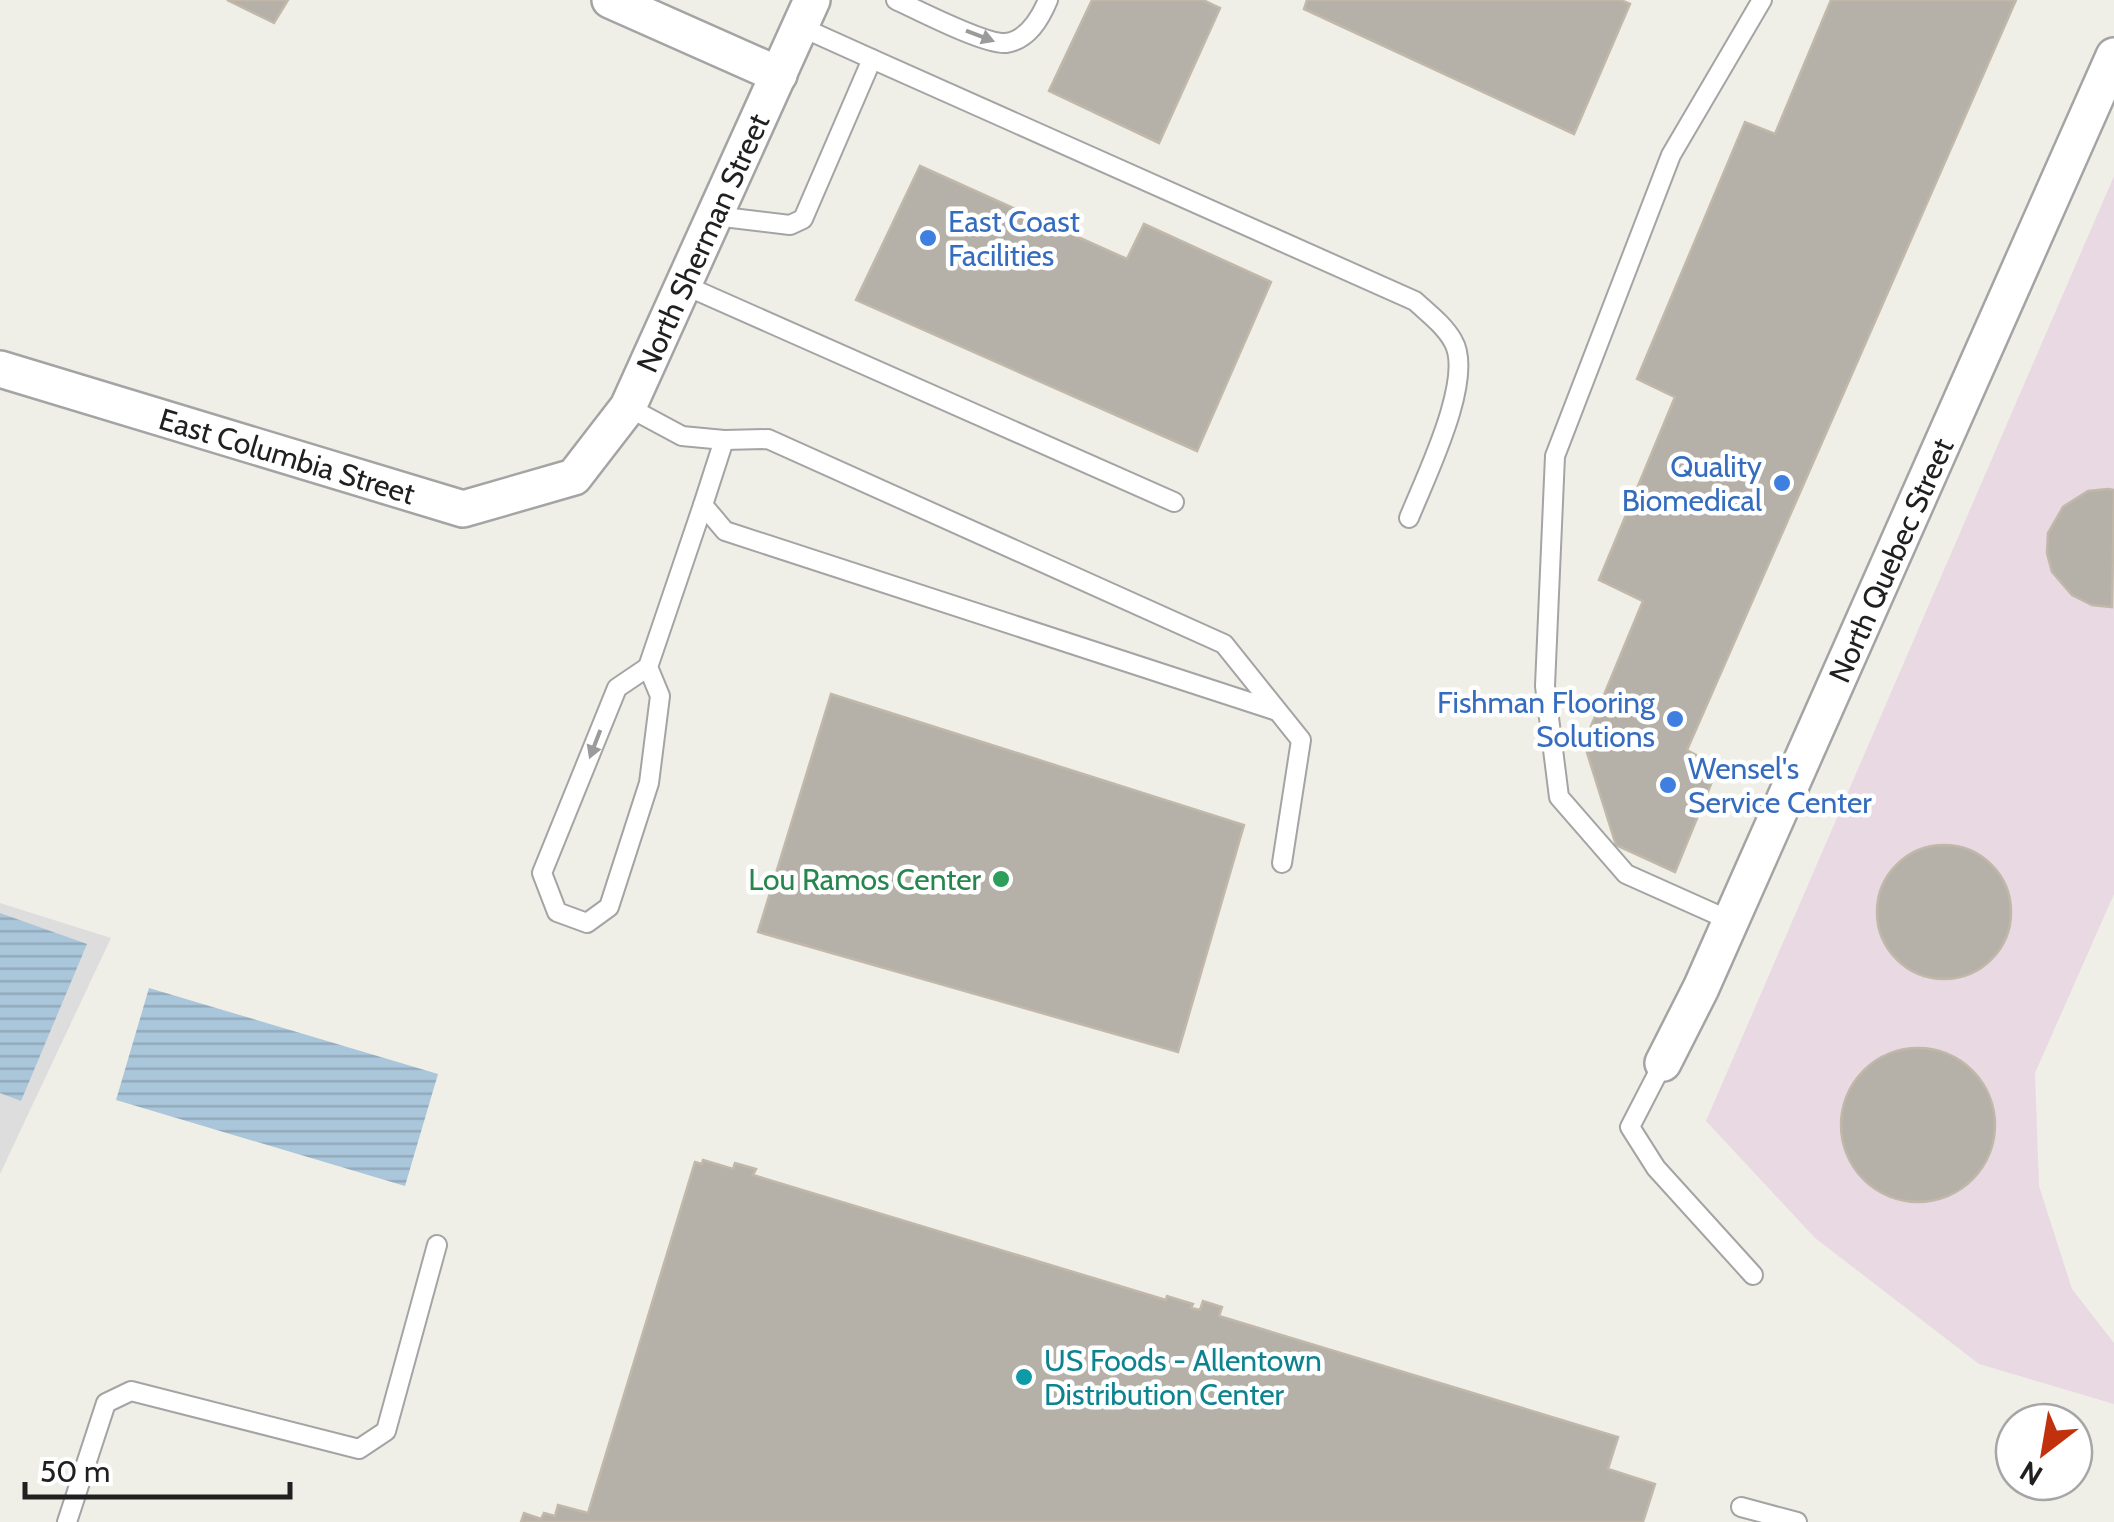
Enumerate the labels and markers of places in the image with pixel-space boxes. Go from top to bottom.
place label: East Coast Facilities [948,203,1080,274]
marker: East Coast Facilities [917,227,939,249]
place label: Quality Biomedical [1622,448,1762,519]
marker: Quality Biomedical [1771,472,1793,494]
place label: Fishman Flooring Solutions [1437,684,1656,755]
marker: Fishman Flooring Solutions [1664,708,1686,730]
place label: Wensel's Service Center [1688,750,1872,821]
marker: Wensel's Service Center [1657,774,1679,796]
place label: Lou Ramos Center [748,861,982,898]
marker: Lou Ramos Center [990,868,1012,890]
place label: US Foods - Allentown Distribution Center [1044,1342,1322,1413]
marker: US Foods - Allentown Distribution Center [1013,1366,1035,1388]

